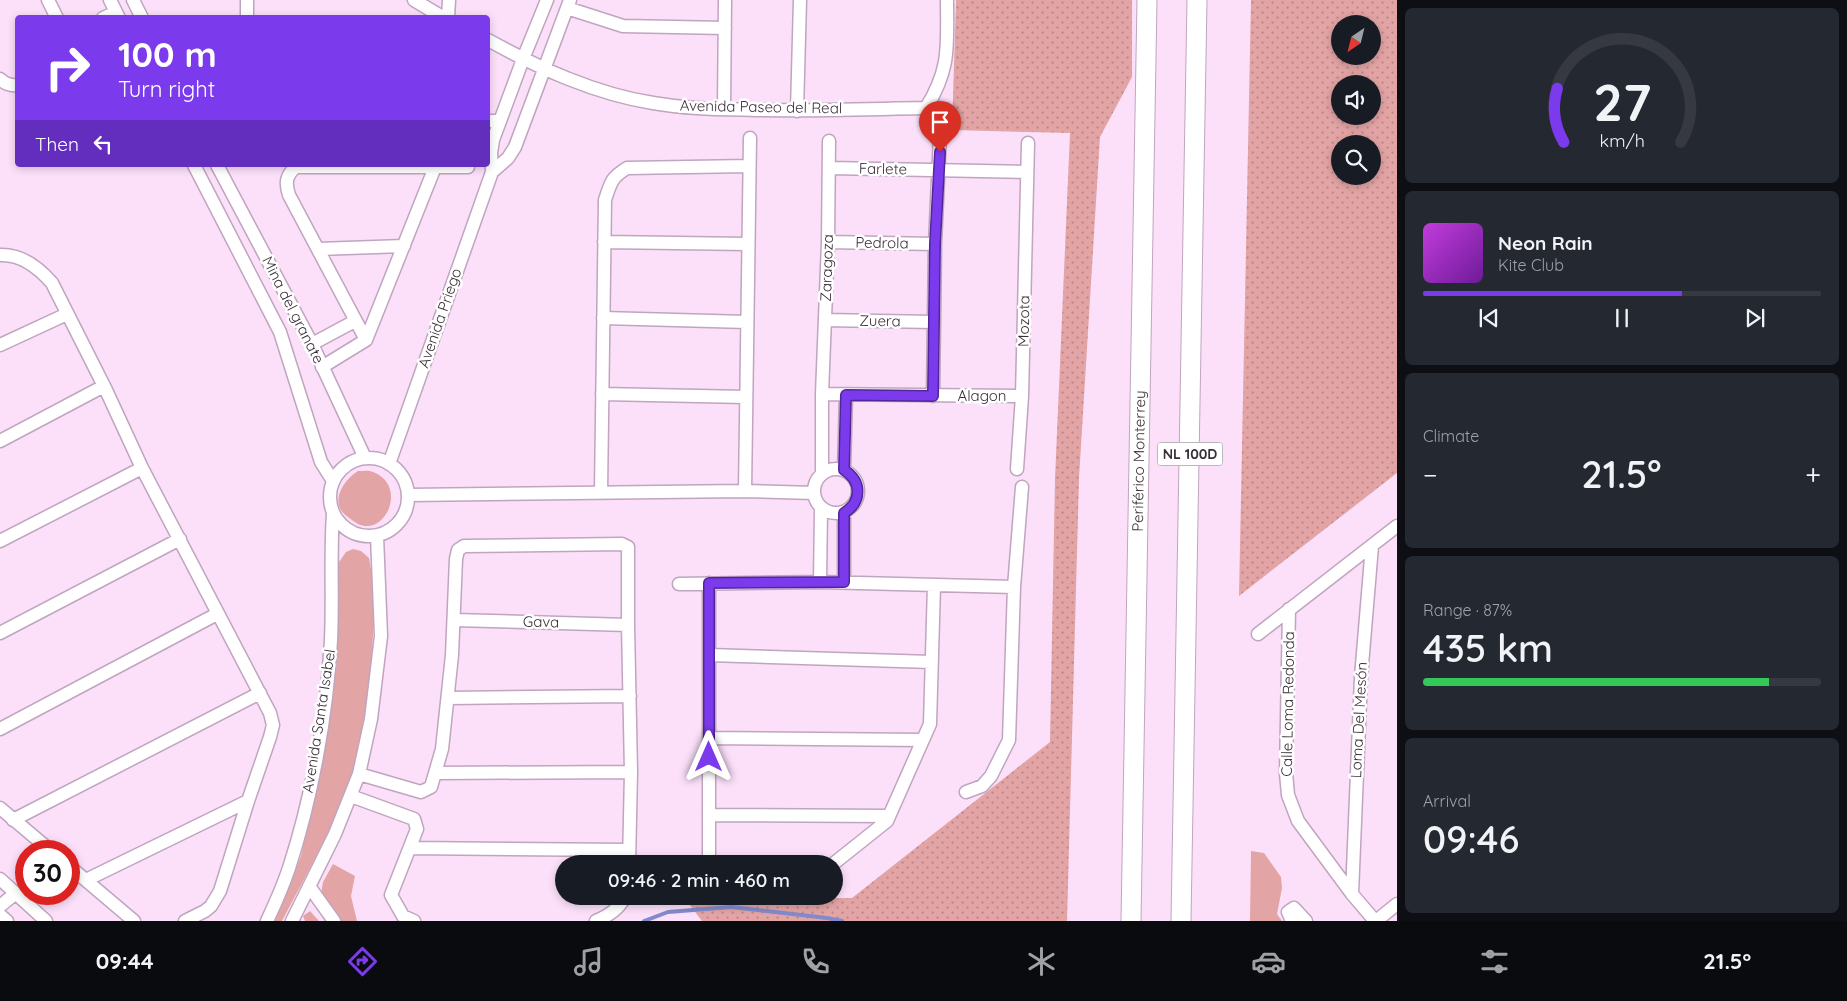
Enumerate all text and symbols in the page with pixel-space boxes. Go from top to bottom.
north arrow [1331,15,1381,65]
map controls [1331,15,1381,185]
text: 100 m [118,32,217,76]
icon: right [35,35,100,100]
text: 27 [1593,69,1651,134]
text: Turn right [118,75,215,103]
button: sound [1331,75,1381,125]
street label: Avenida Paseo del Real [680,96,842,117]
pin [919,101,961,152]
icon: arrive [926,108,954,136]
text: km/h [1599,129,1645,151]
icon: left [89,130,117,158]
text: Then [35,132,79,156]
button: search [1331,135,1381,185]
street label: Farlete [859,159,907,178]
text: Neon Rain [1498,231,1593,255]
street label: Pedrola [855,233,909,252]
street label: Zaragoza [816,234,837,302]
street label: Mina del granate [258,253,329,367]
text: Kite Club [1498,255,1564,275]
street label: Avenida Priego [414,265,465,370]
street label: Mozota [1014,295,1033,347]
icon: previous [1475,304,1503,332]
icon: pause [1608,304,1636,332]
icon: next [1741,304,1769,332]
street label: Zuera [859,311,901,330]
street label: Alagon [957,386,1007,405]
street label: Periférico Monterrey [1128,390,1149,532]
text: Climate [1423,426,1479,446]
road number: NL 100D [1158,442,1222,466]
text: 21.5° [1581,450,1662,498]
text: − [1423,457,1438,492]
text: + [1805,457,1821,492]
text: Range · 87% [1423,600,1512,620]
street label: Gava [523,612,559,631]
text: 435 km [1423,624,1553,672]
street label: Calle Loma Redonda [1277,631,1298,777]
street label: Avenida Santa Isabel [298,648,339,794]
street label: Loma Del Mesón [1346,661,1371,779]
position arrow [682,730,734,782]
text: Arrival [1423,791,1471,811]
text: 09:46 [1423,815,1519,863]
speed limit sign: 30 [15,840,80,905]
text: 09:46 · 2 min · 460 m [608,868,790,892]
icon: directions [345,944,380,979]
icon: music [571,944,606,979]
icon: phone [798,944,833,979]
icon: climate [1024,944,1059,979]
icon: car [1251,944,1286,979]
icon: filters [1477,944,1512,979]
text: 09:44 [96,947,154,975]
text: 21.5° [1703,947,1751,975]

